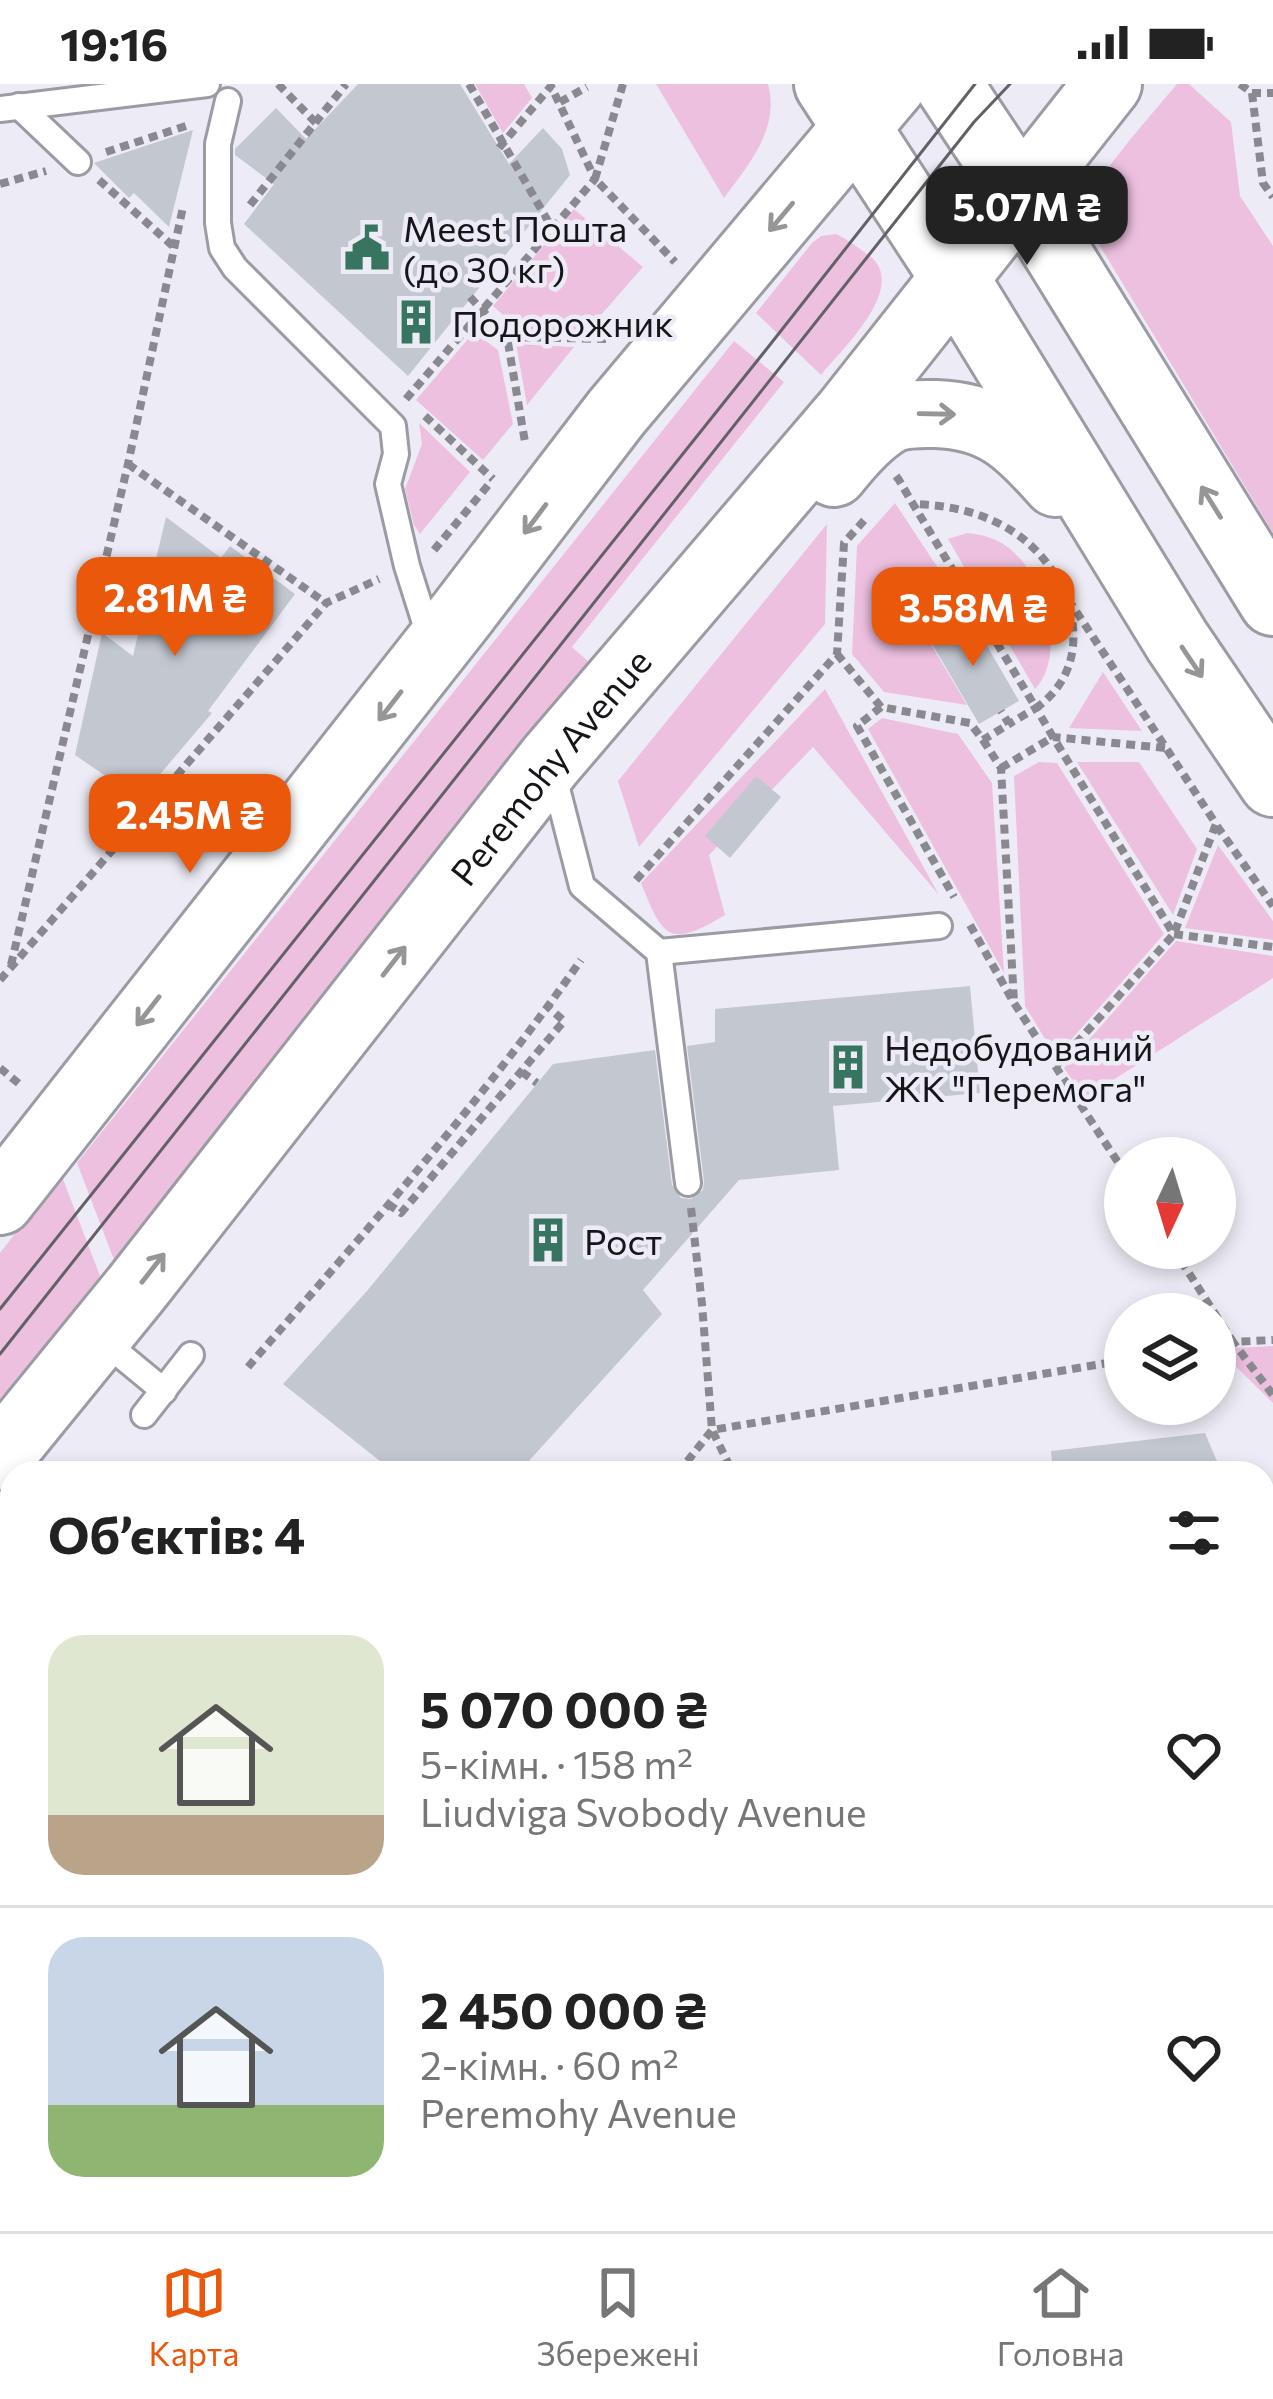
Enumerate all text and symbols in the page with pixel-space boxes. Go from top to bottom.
text: 19:16 [60,15,168,70]
pin: 5.07M ₴ [916,166,1138,268]
text: 5.07M ₴ [953,181,1101,229]
one-way arrow [767,201,795,232]
place label: Meest Пошта (до 30 кг) [403,205,627,290]
public building icon: Meest Пошта (до 30 кг) [342,223,392,273]
building icon: Подорожник [391,297,441,347]
place label: Подорожник [452,300,673,344]
one-way arrow [917,403,956,426]
one-way arrow [1199,486,1223,520]
one-way arrow [522,503,548,535]
pin: 2.81M ₴ [64,557,286,659]
pin: 3.58M ₴ [862,567,1084,669]
text: 2.81M ₴ [103,572,247,620]
text: 3.58M ₴ [899,582,1047,630]
street label: Peremohy Avenue [440,639,659,893]
one-way arrow [1179,645,1204,679]
one-way arrow [377,689,404,721]
pin: 2.45M ₴ [79,774,301,876]
text: 2.45M ₴ [116,789,264,837]
one-way arrow [380,945,407,977]
one-way arrow [135,995,162,1027]
place label: Недобудований ЖК "Перемога" [884,1024,1153,1109]
building icon: Недобудований ЖК "Перемога" [823,1042,873,1092]
north arrow [1104,1137,1236,1269]
map controls [1104,1137,1236,1425]
building icon: Рост [523,1215,573,1265]
place label: Рост [584,1218,662,1262]
one-way arrow [139,1252,166,1284]
button: layers [1104,1293,1236,1425]
icon: filters [1161,1500,1227,1566]
text: Об’єктів: 4 [48,1502,305,1565]
text: 5 070 000 ₴ [420,1676,708,1739]
icon: home [144,1683,288,1827]
icon: heart [1161,1722,1227,1788]
text: 5-кімн. · 158 m² [420,1739,693,1787]
text: Liudviga Svobody Avenue [420,1787,867,1835]
text: 2 450 000 ₴ [420,1977,707,2040]
icon: home [144,1985,288,2129]
icon: heart [1161,2024,1227,2090]
text: 2-кімн. · 60 m² [420,2040,679,2088]
text: Peremohy Avenue [420,2088,737,2136]
tab: Карта [149,2260,239,2373]
tab: Збережені [537,2260,700,2373]
tab: Головна [997,2260,1124,2373]

